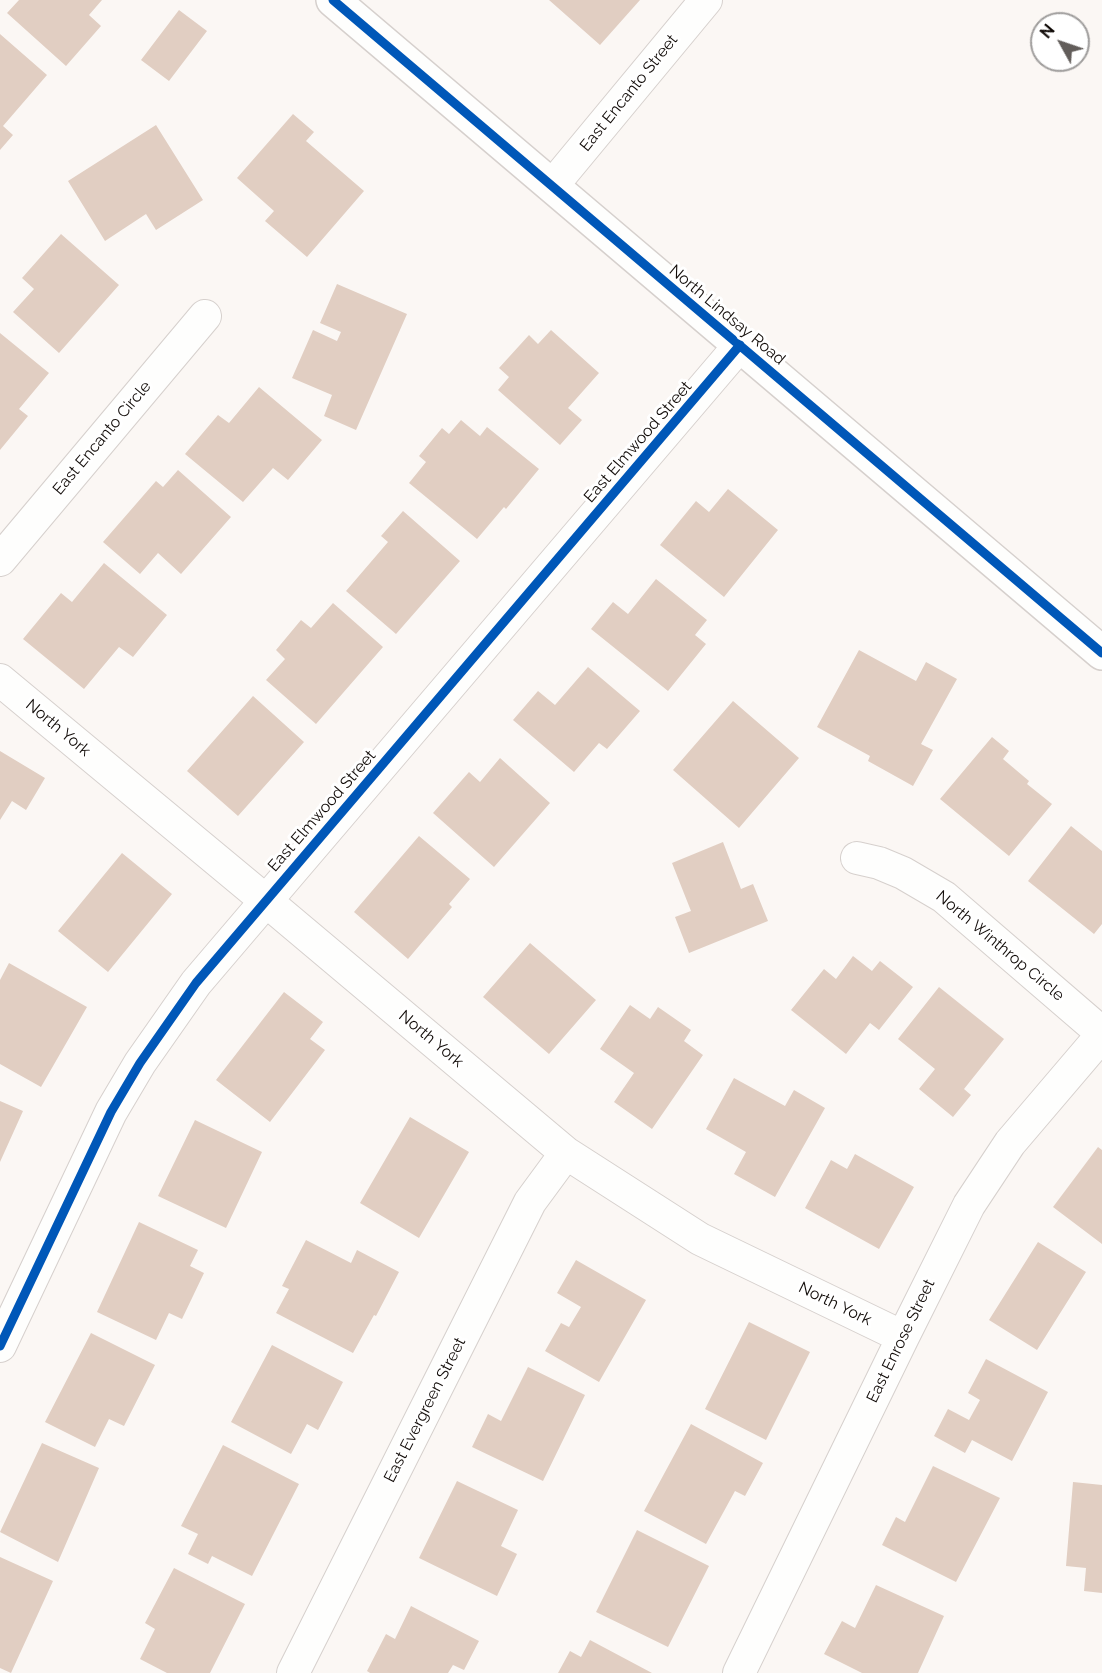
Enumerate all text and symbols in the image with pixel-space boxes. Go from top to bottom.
north arrow [1030,12,1090,72]
text: N [1036,21,1059,42]
street label: East Encanto Street [576,31,682,155]
street label: North Lindsay Road [665,261,789,369]
street label: East Encanto Circle [49,377,155,499]
street label: East Elmwood Street [580,377,696,507]
street label: North York [22,695,94,761]
street label: East Elmwood Street [264,746,380,876]
street label: North Winthrop Circle [932,887,1068,1005]
street label: North York [395,1006,467,1072]
street label: East Enrose Street [863,1276,939,1406]
street label: North York [795,1278,875,1330]
street label: East Evergreen Street [380,1334,470,1486]

